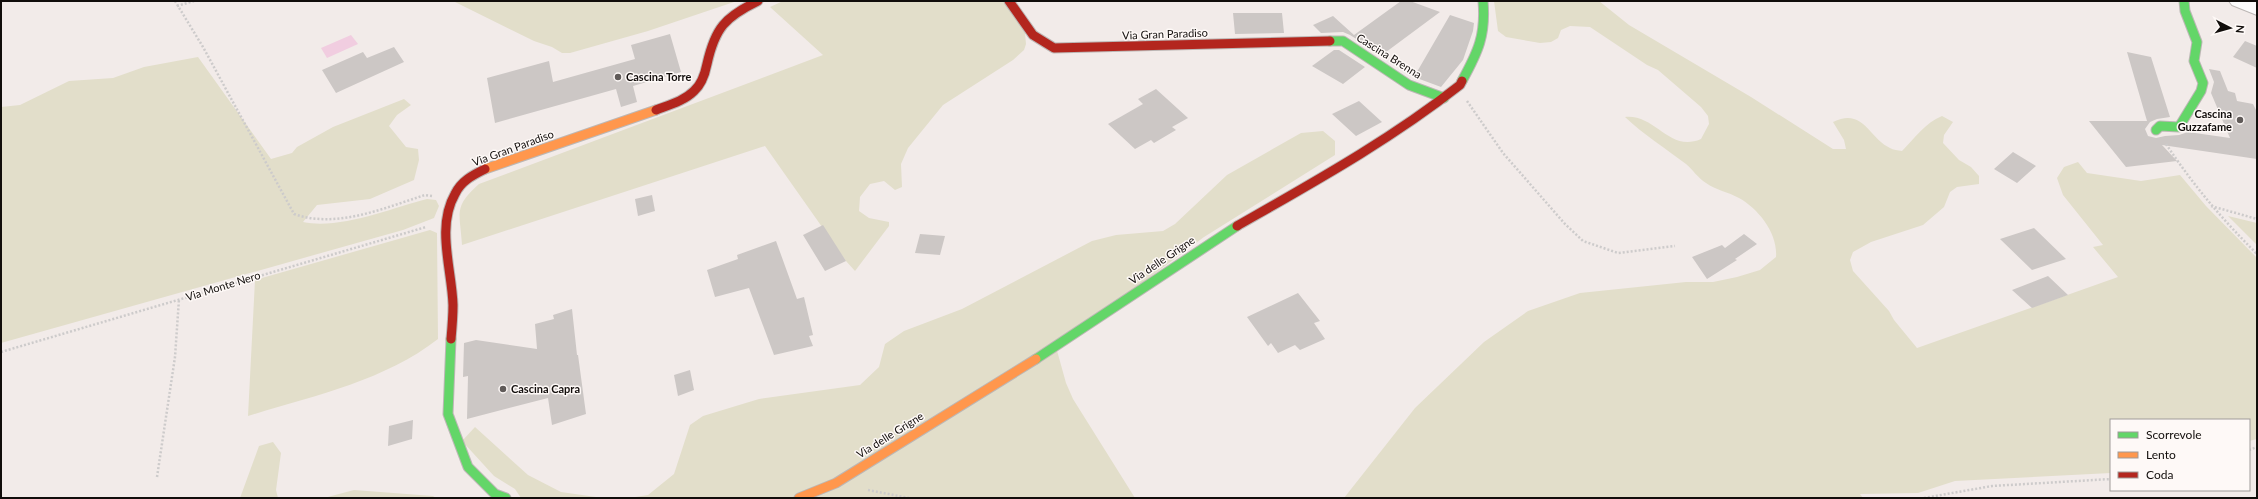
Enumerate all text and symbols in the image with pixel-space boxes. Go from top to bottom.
north arrow [2210,8,2250,48]
text: N [2234,24,2247,34]
street label: Via Gran Paradiso [1122,26,1208,41]
street label: Cascina Brenna [1354,30,1424,81]
place label: Cascina Torre [626,70,692,83]
marker: Cascina Torre [613,72,623,82]
place label: Cascina Guzzafame [2178,107,2232,133]
marker: Cascina Guzzafame [2235,115,2245,125]
street label: Via Gran Paradiso [470,127,555,168]
street label: Via delle Grigne [1126,233,1197,286]
street label: Via Monte Nero [184,268,262,303]
place label: Cascina Capra [511,382,580,395]
marker: Cascina Capra [498,384,508,394]
street label: Via delle Grigne [854,409,926,460]
legend [2110,419,2250,491]
text: Scorrevole [2146,427,2202,442]
text: Lento [2146,447,2176,462]
text: Coda [2146,467,2173,482]

